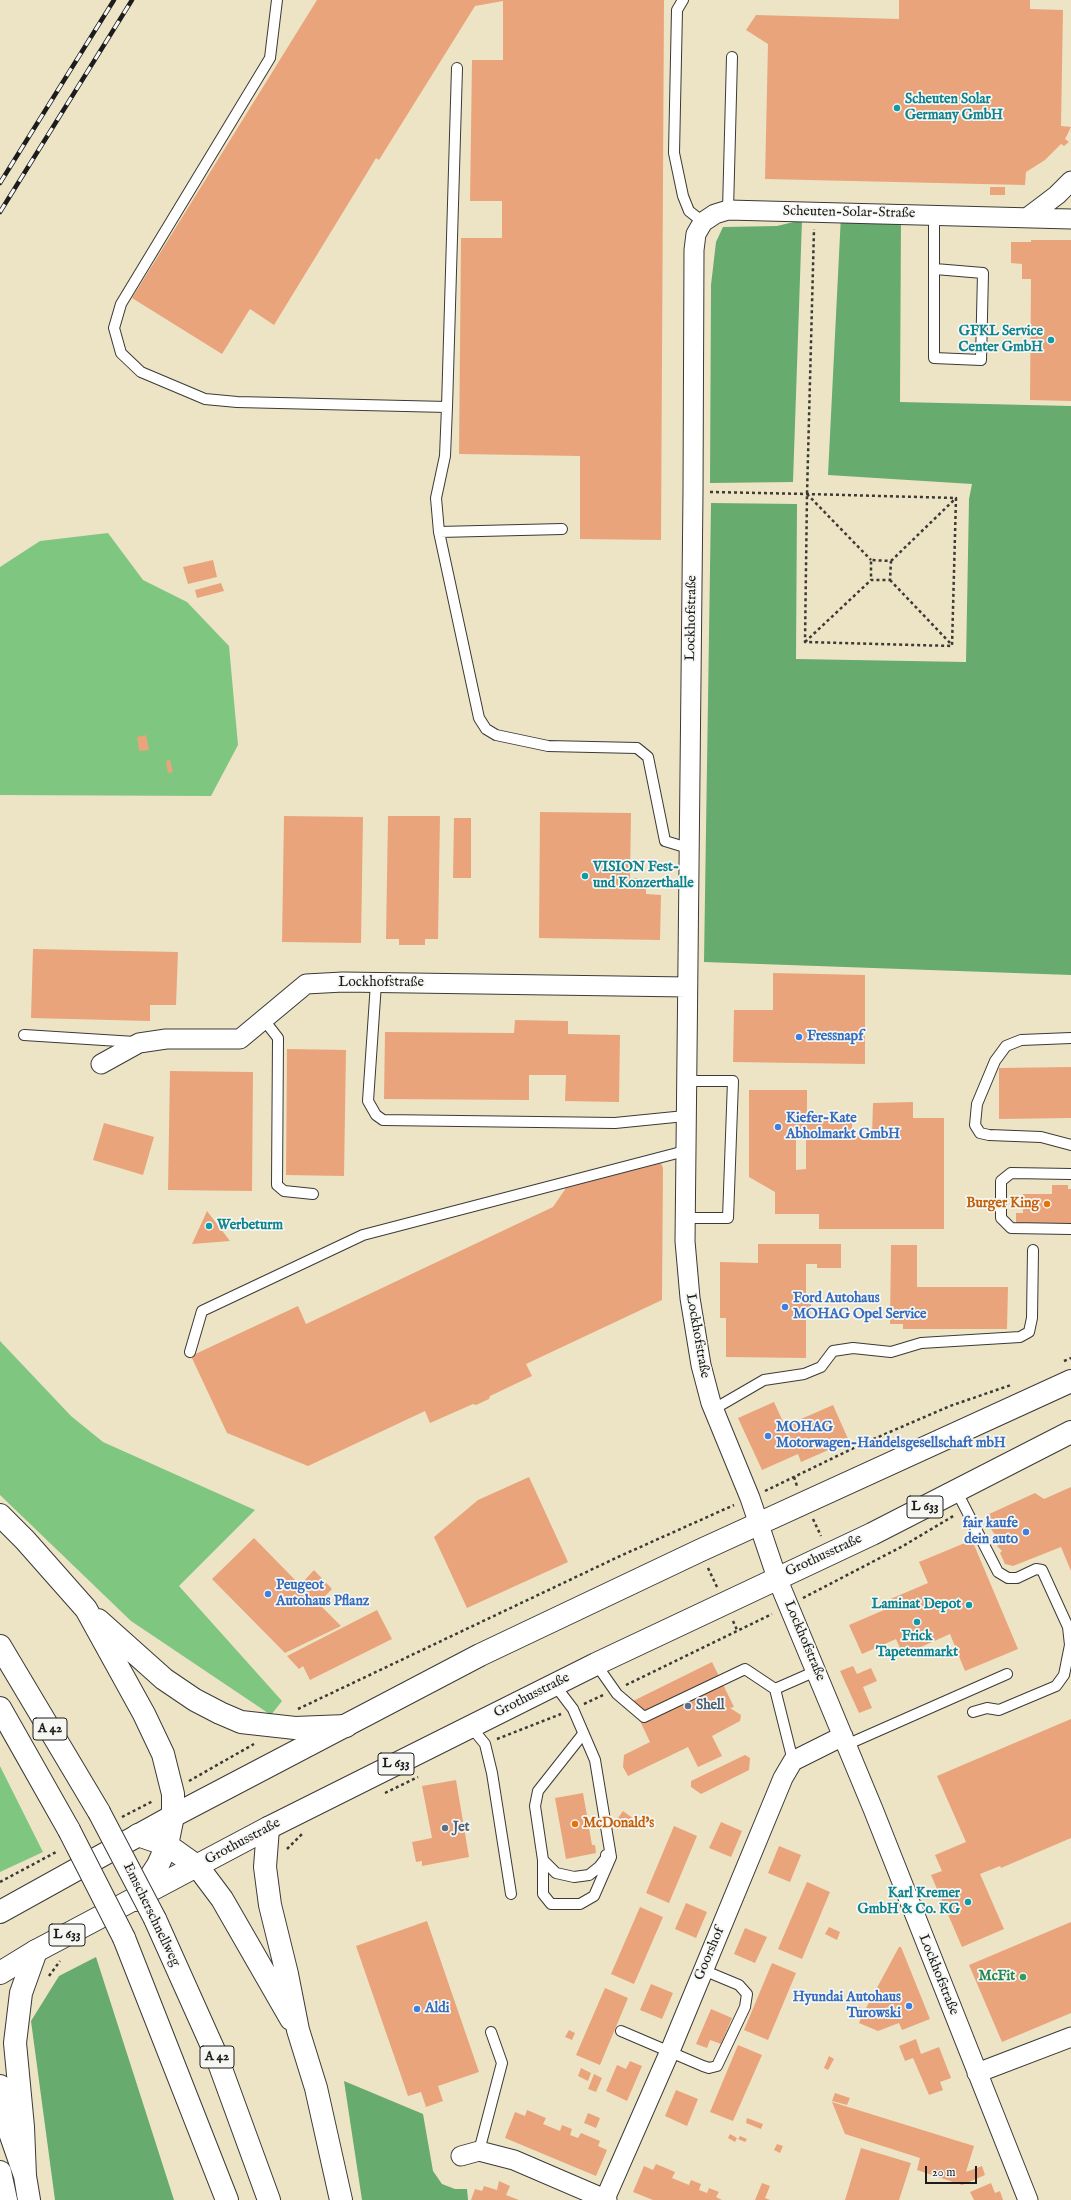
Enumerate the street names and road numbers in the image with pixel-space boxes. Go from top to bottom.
street label: Scheuten-Solar-Straße [783,203,915,223]
street label: Lockhofstraße [683,575,701,661]
street label: Lockhofstraße [338,975,424,991]
street label: Lockhofstraße [681,1292,713,1380]
road number: L 633 [907,1496,943,1518]
street label: Grothusstraße [783,1531,865,1581]
street label: Lockhofstraße [780,1598,828,1684]
street label: Grothusstraße [491,1670,573,1722]
road number: A 42 [33,1718,67,1740]
road number: L 633 [378,1753,414,1775]
street label: Grothusstraße [203,1815,283,1869]
street label: Emscherschnellweg [119,1860,183,1970]
road number: L 633 [49,1924,85,1946]
street label: Goorshof [691,1925,729,1983]
street label: Lockhofstraße [914,1932,962,2018]
road number: A 42 [200,2046,234,2068]

